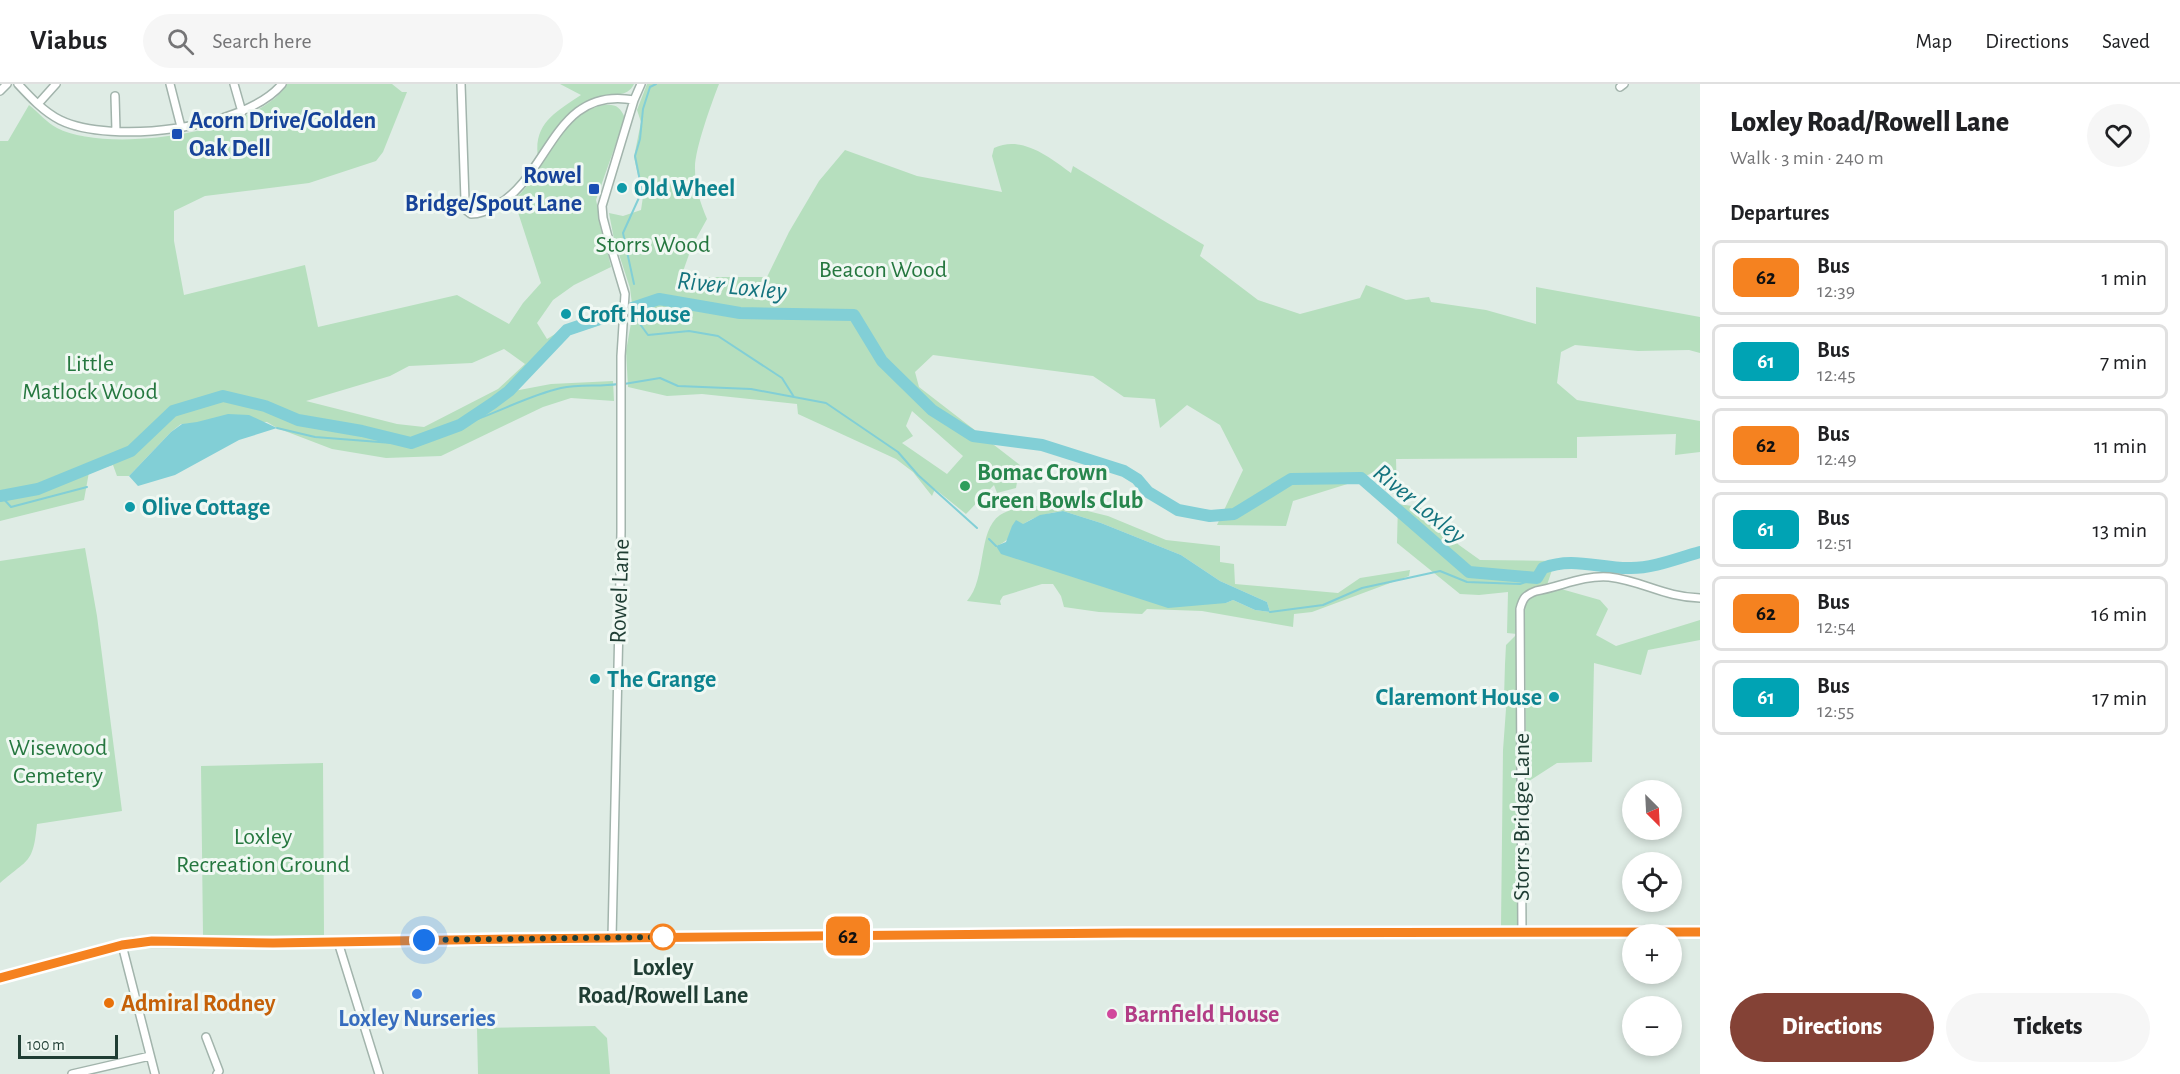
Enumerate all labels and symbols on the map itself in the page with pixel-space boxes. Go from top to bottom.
place label: Acorn Drive/Golden Oak Dell [189,109,376,161]
marker: Acorn Drive/Golden Oak Dell [170,127,184,141]
place label: Rowel Bridge/Spout Lane [405,164,582,216]
place label: Old Wheel [634,177,735,201]
marker: Old Wheel [615,181,629,195]
marker: Rowel Bridge/Spout Lane [587,182,601,196]
park label: Storrs Wood [596,233,710,257]
park label: Beacon Wood [819,258,947,282]
water label: River Loxley [676,267,788,305]
place label: Croft House [578,303,691,327]
marker: Croft House [559,307,573,321]
park label: Little Matlock Wood [22,352,158,404]
water label: River Loxley [1368,459,1471,549]
place label: Bomac Crown Green Bowls Club [977,461,1143,513]
marker: Bomac Crown Green Bowls Club [958,479,972,493]
place label: Olive Cottage [142,496,270,520]
marker: Olive Cottage [123,500,137,514]
street label: Rowel Lane [606,538,634,644]
place label: The Grange [607,668,716,692]
marker: The Grange [588,672,602,686]
place label: Claremont House [1375,686,1542,710]
marker: Claremont House [1547,690,1561,704]
street label: Storrs Bridge Lane [1510,733,1534,901]
park label: Wisewood Cemetery [8,736,108,788]
north arrow [1622,780,1682,840]
park label: Loxley Recreation Ground [176,825,350,877]
line badge: 62 [821,916,875,956]
marker: Loxley Road/Rowell Lane [650,924,676,950]
your location [409,925,439,955]
place label: Loxley Road/Rowell Lane [578,956,748,1008]
marker: Loxley Nurseries [410,987,424,1001]
place label: Admiral Rodney [121,992,276,1016]
marker: Admiral Rodney [102,996,116,1010]
place label: Barnfield House [1124,1003,1279,1027]
place label: Loxley Nurseries [338,1007,496,1031]
marker: Barnfield House [1105,1007,1119,1021]
scale bar [18,1032,118,1060]

